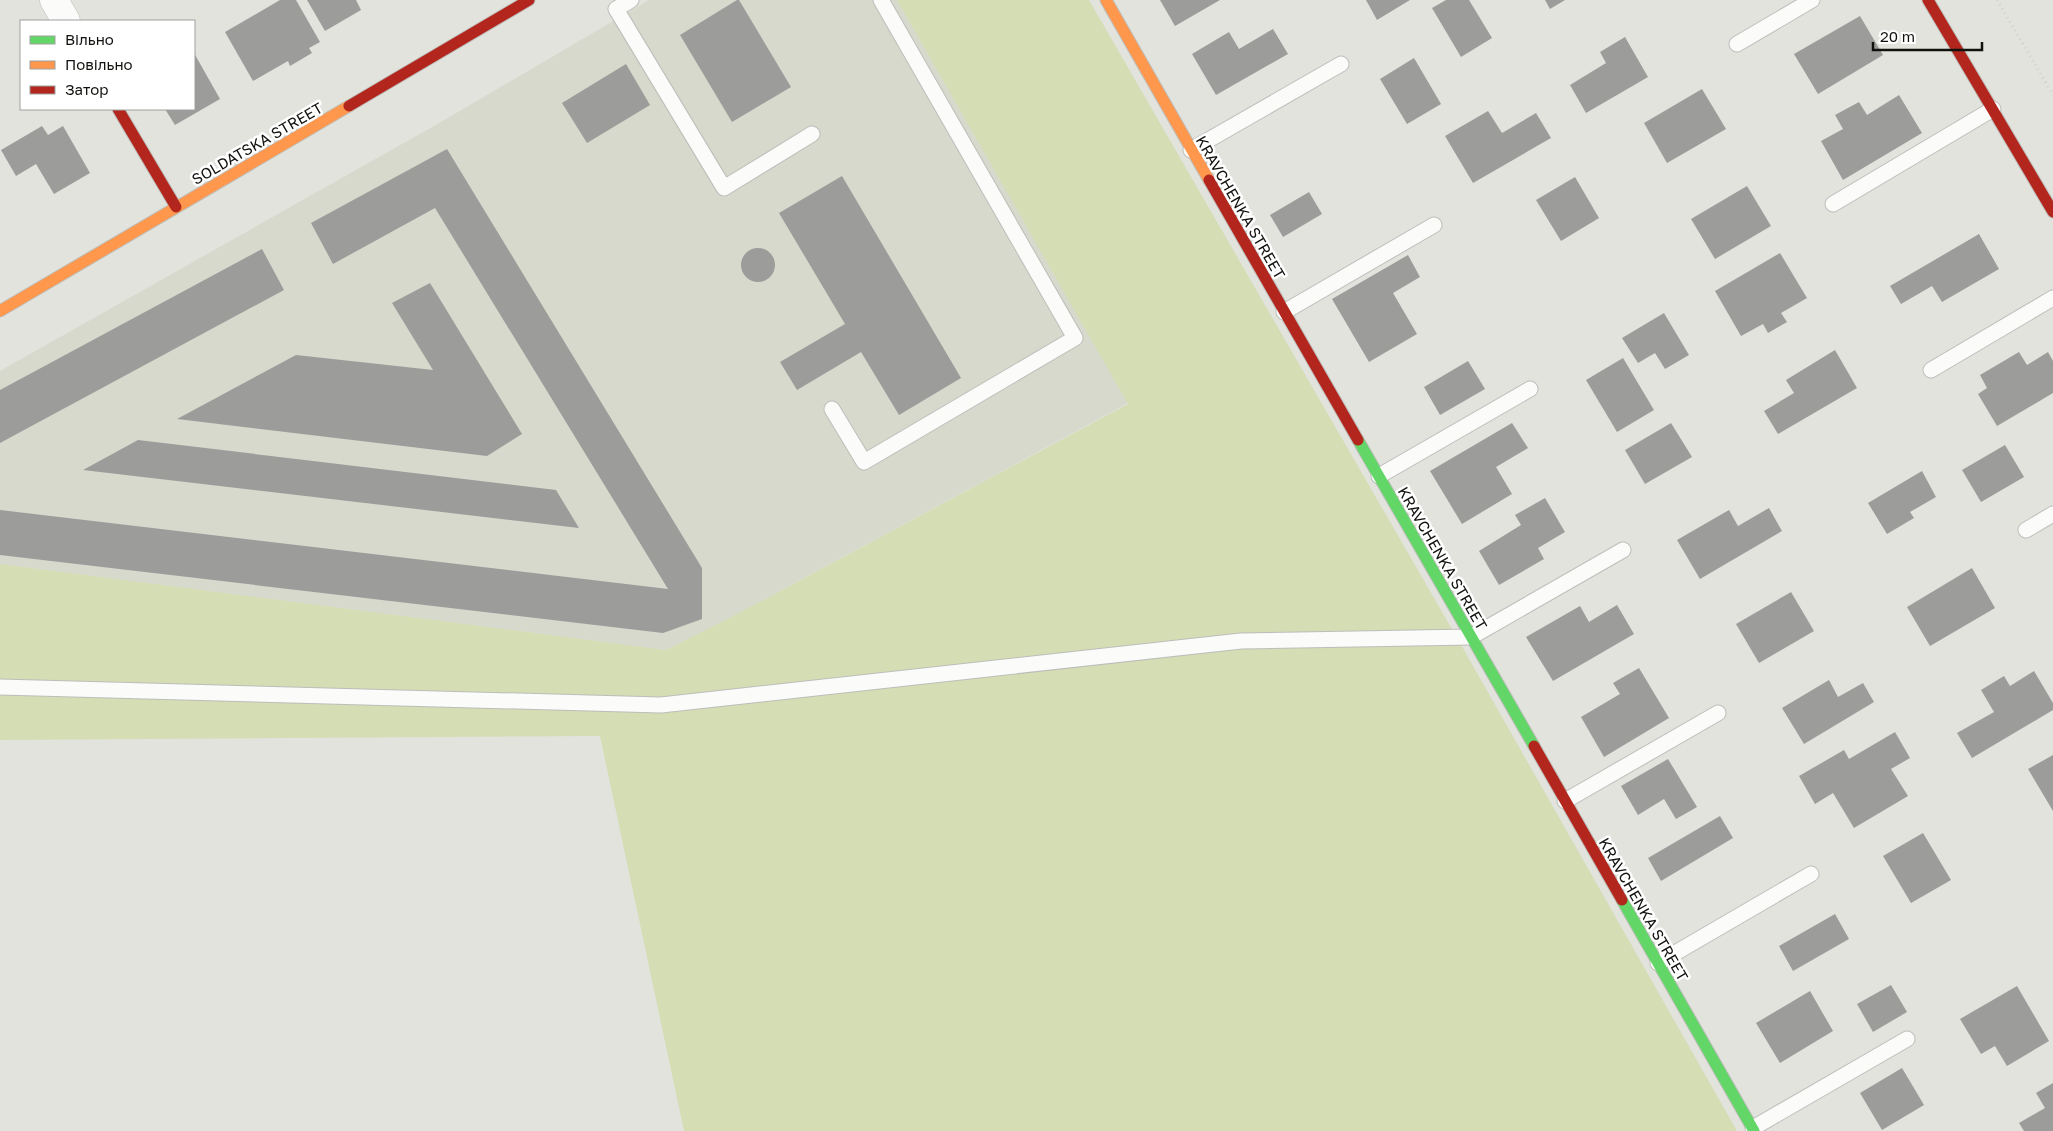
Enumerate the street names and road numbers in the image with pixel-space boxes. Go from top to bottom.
street label: SOLDATSKA STREET [188,98,326,188]
street label: KRAVCHENKA STREET [1193,132,1289,282]
street label: KRAVCHENKA STREET [1395,483,1491,633]
street label: KRAVCHENKA STREET [1596,834,1692,984]

